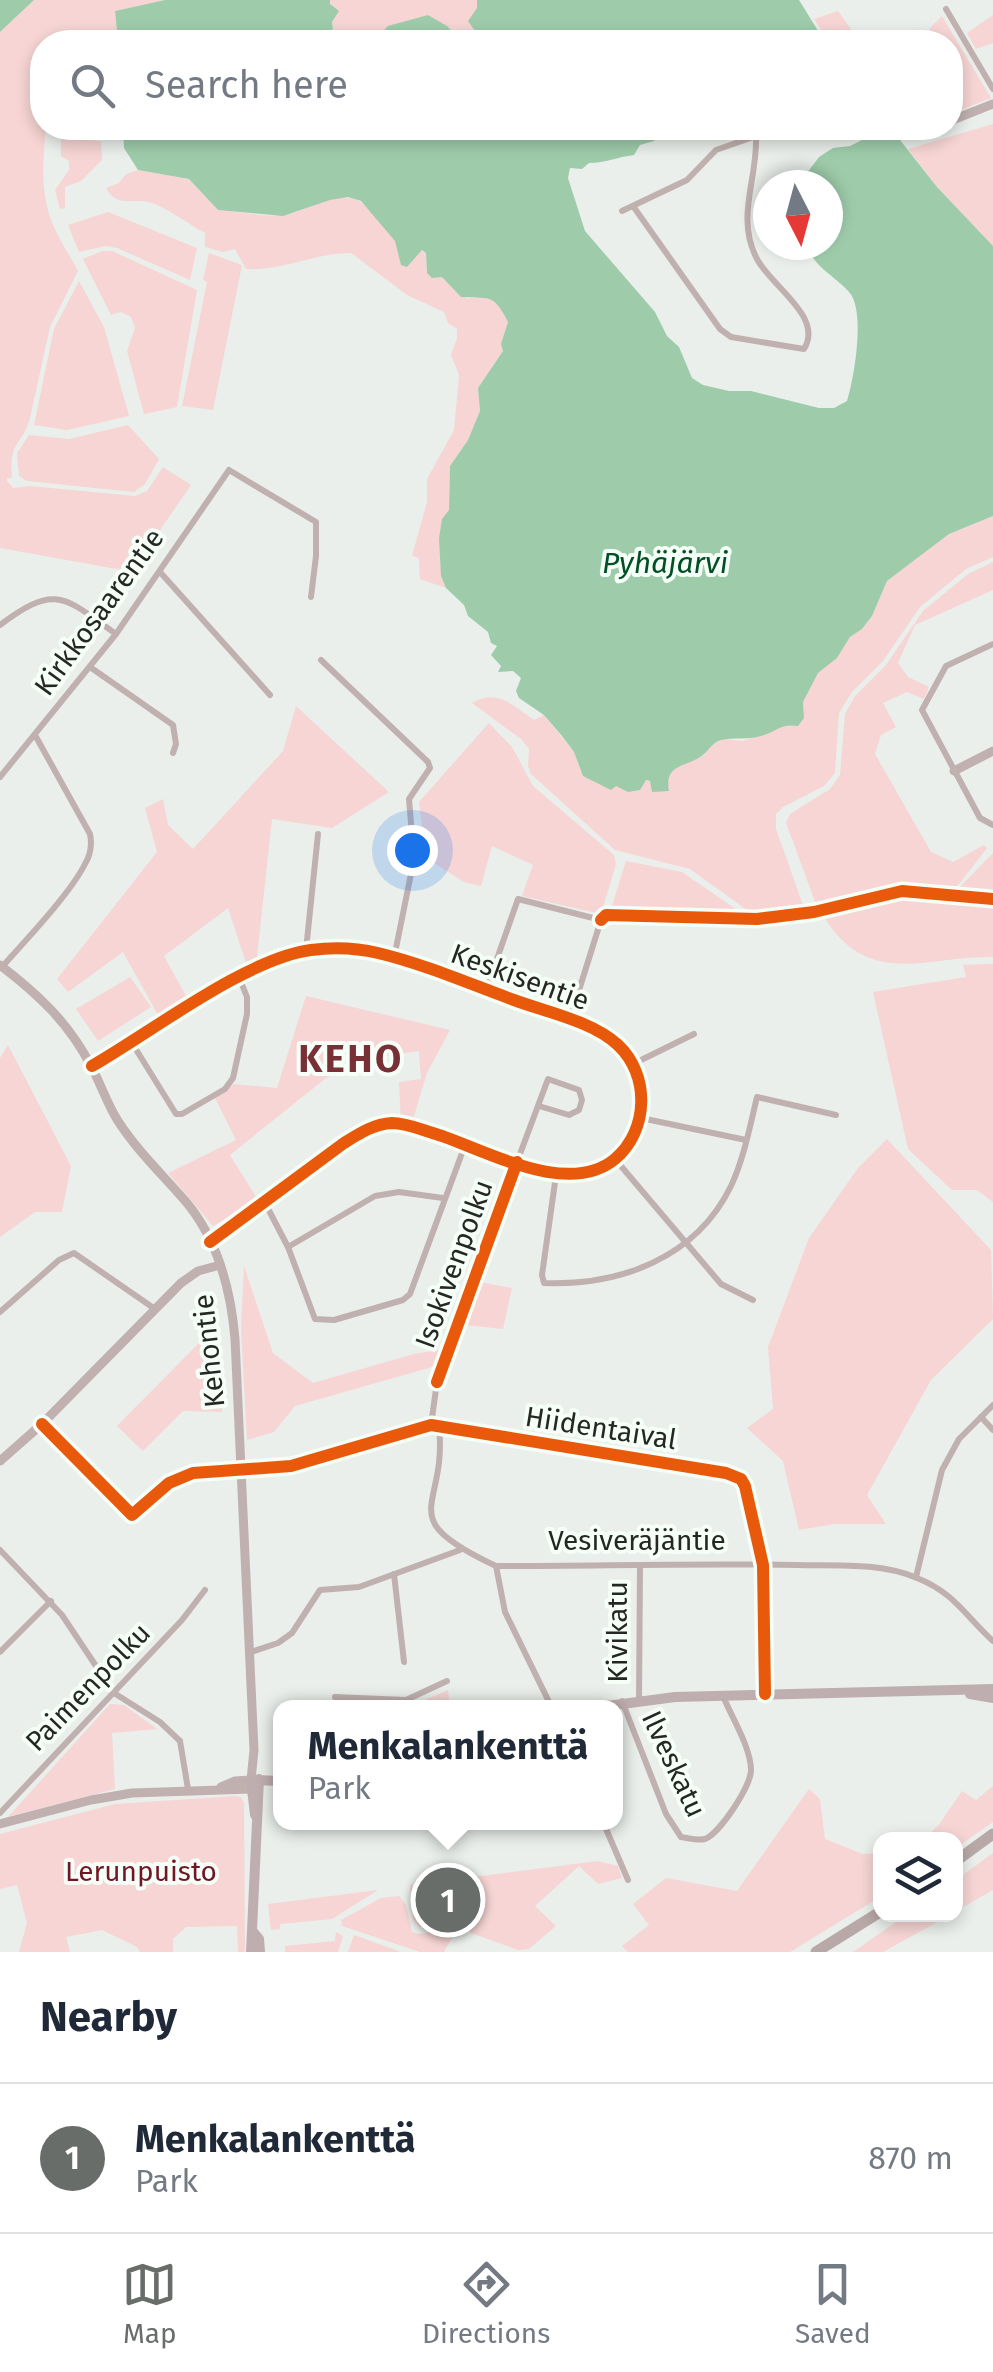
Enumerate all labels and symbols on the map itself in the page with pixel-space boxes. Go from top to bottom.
north arrow [753,170,843,260]
street label: Kirkkosaarentie [27,522,171,702]
water label: Pyhäjärvi [602,545,729,581]
your location [387,825,438,876]
street label: Keskisentie [446,937,594,1017]
district label: KEHO [298,1036,404,1082]
street label: Isokivenpolku [408,1175,500,1353]
street label: Kehontie [187,1293,231,1409]
street label: Hiidentaival [523,1400,679,1456]
street label: Vesiveräjäntie [548,1524,726,1557]
street label: Kivikatu [601,1581,634,1683]
street label: Paimenpolku [19,1616,157,1758]
street label: Ilveskatu [635,1705,713,1823]
park label: Lerunpuisto [65,1855,217,1888]
pin: 1 [416,1862,480,1938]

